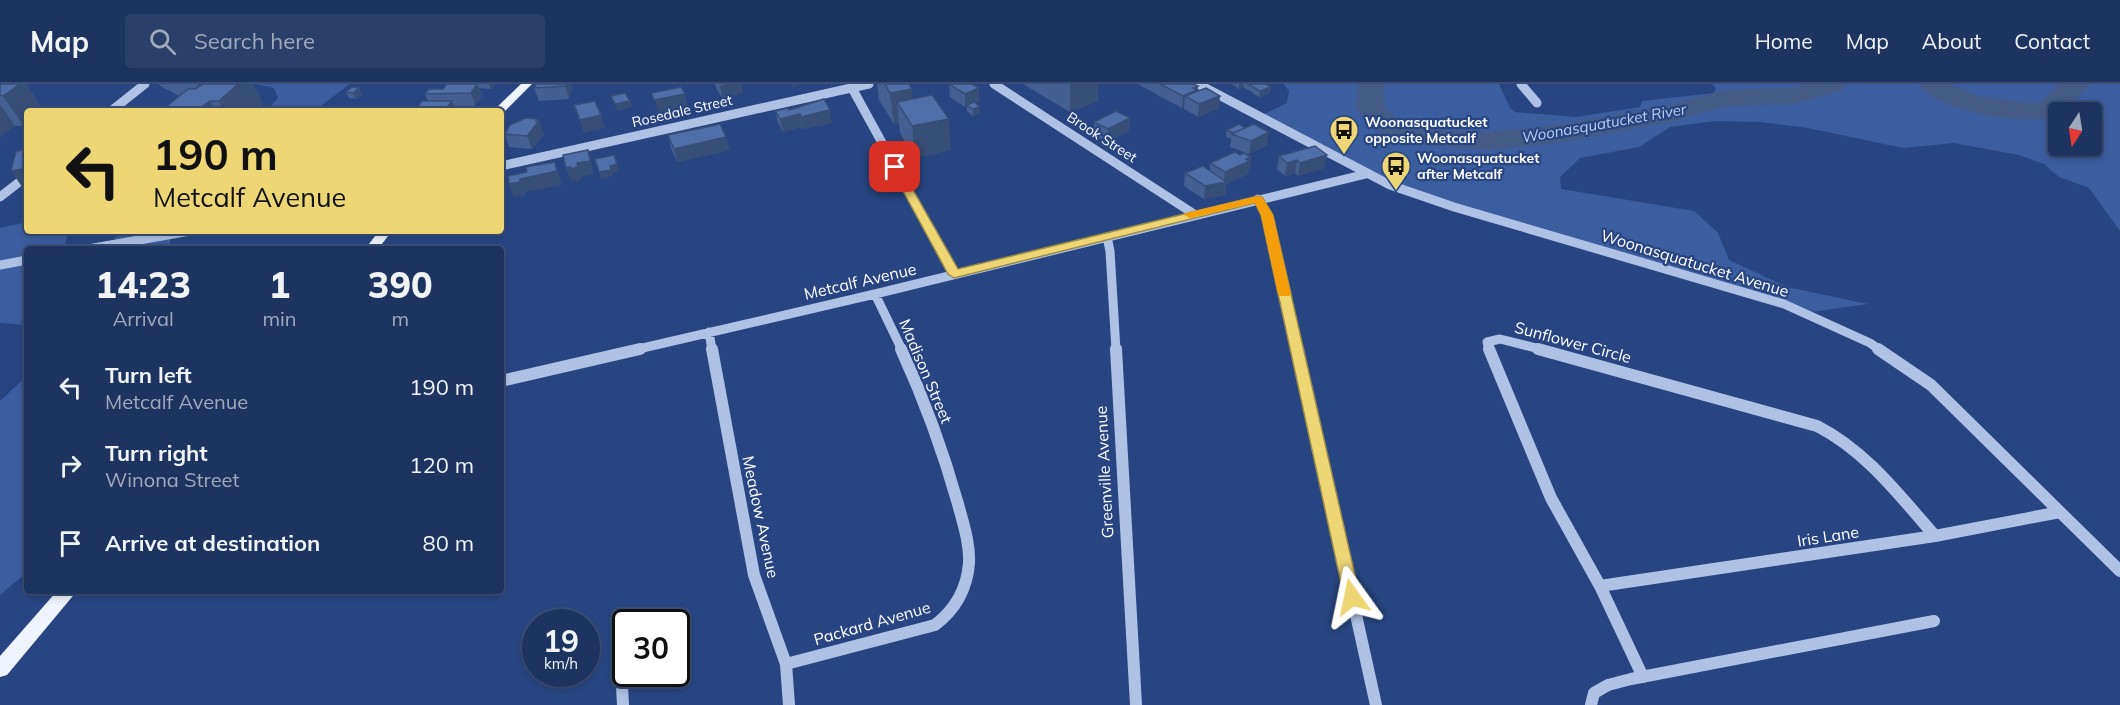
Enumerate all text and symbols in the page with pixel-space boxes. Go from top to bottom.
search box [125,14,545,68]
text: Map [30,24,89,59]
icon: search [146,25,179,58]
text: Search here [194,27,315,55]
text: Home [1755,28,1813,54]
text: Map [1846,28,1889,54]
text: About [1922,28,1981,54]
text: Contact [2014,28,2090,54]
street label: Rosedale Street [630,91,734,131]
water label: Woonasquatucket River [1520,99,1688,147]
north arrow [2048,102,2102,156]
map controls [2048,102,2102,156]
street label: Brook Street [1064,108,1141,166]
place label: Woonasquatucket opposite Metcalf [1365,113,1488,147]
bus stop icon: Woonasquatucket opposite Metcalf [1328,114,1360,156]
text: 190 m [153,128,278,181]
icon: left [54,132,132,210]
pin [869,141,920,192]
place label: Woonasquatucket after Metcalf [1417,149,1540,183]
icon: arrive [878,150,911,183]
bus stop icon: Woonasquatucket after Metcalf [1380,150,1412,192]
text: Metcalf Avenue [153,180,346,214]
street label: Woonasquatucket Avenue [1599,225,1791,301]
street label: Metcalf Avenue [802,258,918,304]
text: 14:23 [95,262,191,307]
text: 1 [269,262,290,307]
text: 390 [368,262,433,307]
text: Arrival [113,306,174,331]
text: min [262,306,297,331]
text: m [391,306,409,331]
street label: Madison Street [895,316,957,427]
street label: Sunflower Circle [1512,317,1634,367]
text: Turn left [105,361,192,389]
icon: left [54,371,87,404]
text: 190 m [409,373,474,401]
text: Metcalf Avenue [105,389,248,414]
street label: Greenville Avenue [1091,405,1117,539]
text: Turn right [105,439,208,467]
icon: right [54,449,87,482]
text: 120 m [409,451,474,479]
street label: Meadow Avenue [738,454,784,580]
text: Winona Street [105,467,239,492]
street label: Iris Lane [1796,521,1860,551]
icon: arrive [54,527,87,560]
text: Arrive at destination [105,529,320,557]
text: 80 m [423,529,474,557]
position arrow [1320,565,1384,629]
street label: Packard Avenue [811,597,933,649]
speed limit sign: 30 [612,609,690,687]
text: 19 [543,622,579,660]
text: km/h [544,654,578,673]

